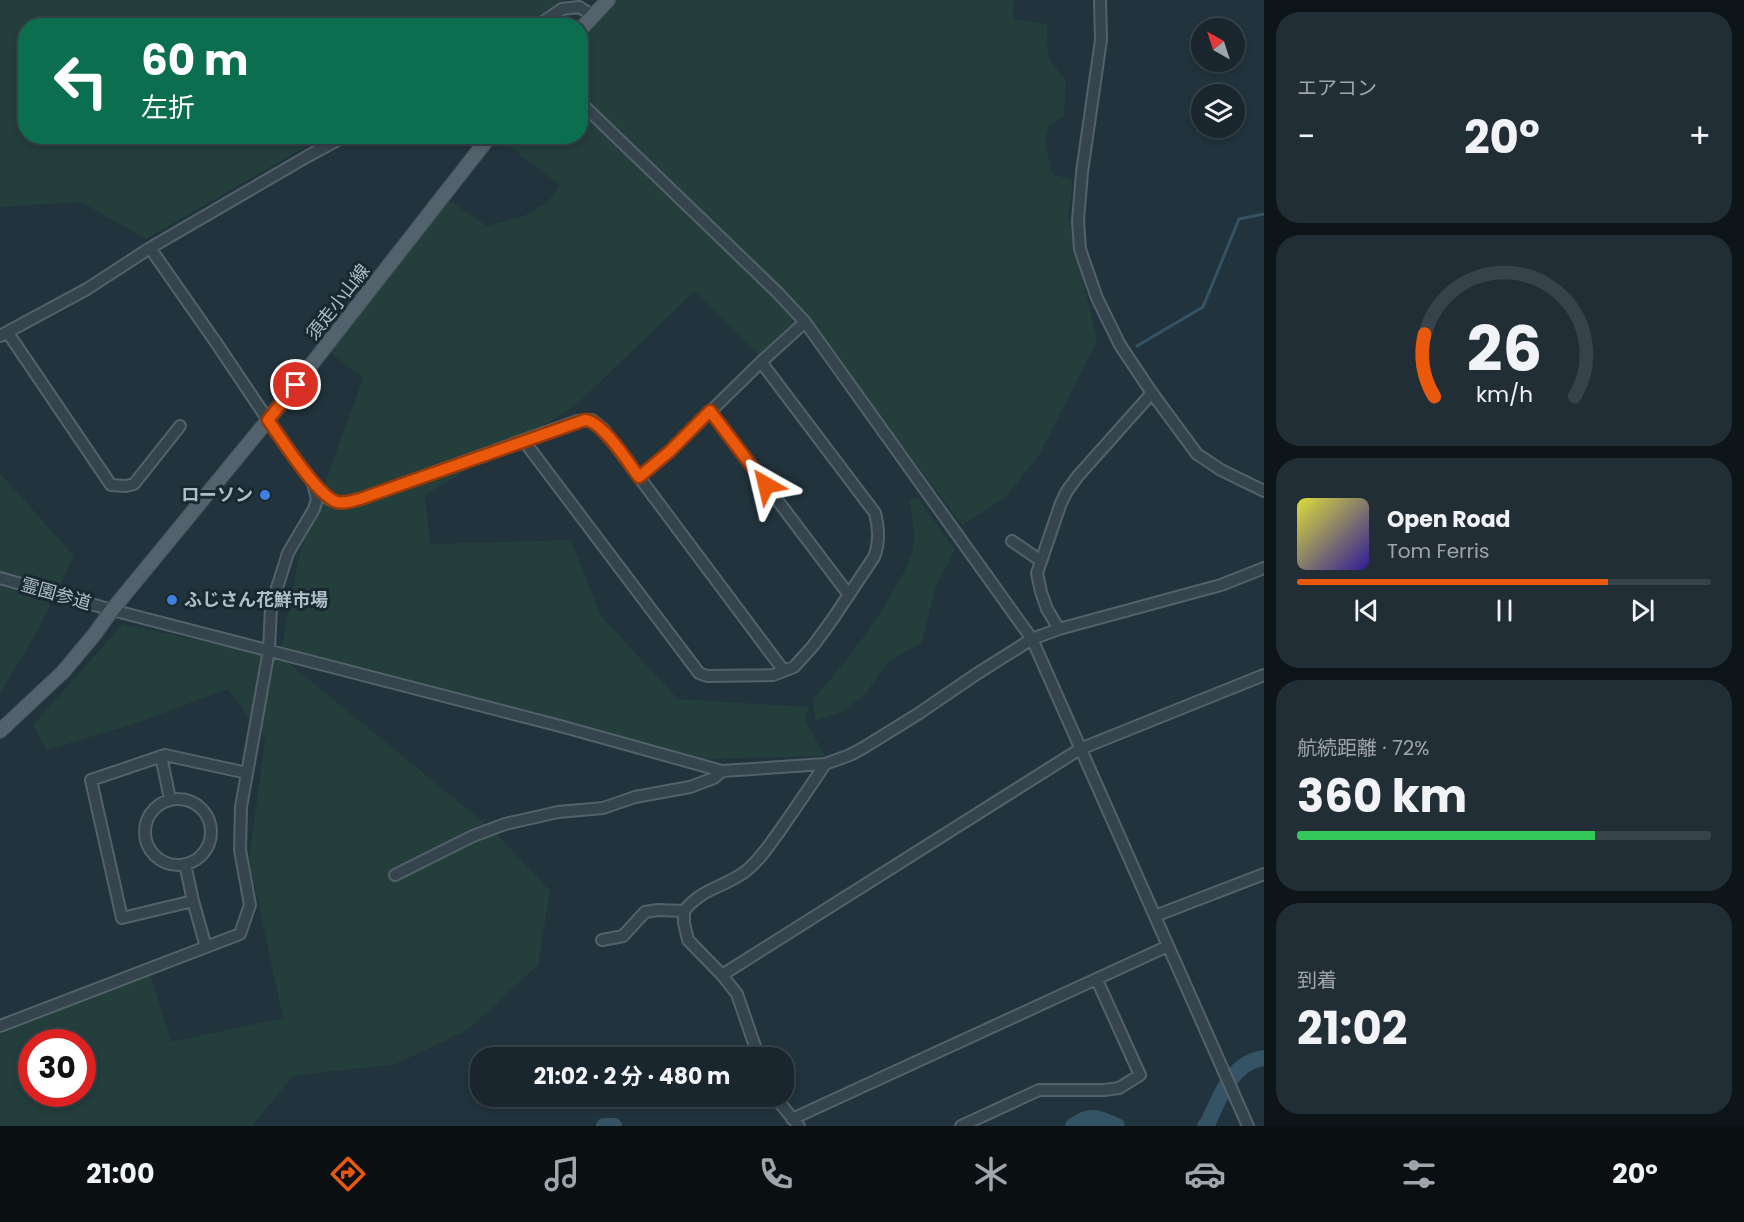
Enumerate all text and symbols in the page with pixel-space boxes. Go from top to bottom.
north arrow [1191,18,1245,72]
map controls [1191,18,1245,138]
text: 60 m [141,31,249,90]
icon: left [42,42,120,120]
text: エアコン [1297,74,1377,102]
button: layers [1191,84,1245,138]
text: 左折 [141,89,195,126]
text: 20° [1464,106,1540,169]
text: − [1297,113,1315,160]
text: + [1688,113,1711,160]
street label: 須走小山線 [300,259,375,345]
text: 26 [1466,305,1542,393]
pin [270,359,321,410]
icon: arrive [279,368,312,401]
text: km/h [1475,380,1533,411]
position arrow [734,453,798,517]
place label: ローソン [181,482,253,507]
marker: ローソン [258,488,272,502]
text: Open Road [1387,504,1511,535]
text: Tom Ferris [1387,537,1489,565]
street label: 霊園参道 [18,572,94,615]
place label: ふじさん花鮮市場 [184,587,328,612]
marker: ふじさん花鮮市場 [165,593,179,607]
icon: previous [1350,594,1383,627]
icon: pause [1488,594,1521,627]
icon: next [1626,594,1659,627]
text: 航続距離 · 72% [1297,734,1430,762]
text: 360 km [1297,765,1467,828]
text: 到着 [1297,966,1337,994]
text: 21:02 [1297,997,1407,1060]
speed limit sign: 30 [18,1029,96,1107]
text: 21:02 · 2 分 · 480 m [534,1061,730,1092]
icon: directions [327,1153,369,1195]
icon: music [541,1153,583,1195]
icon: phone [755,1153,797,1195]
icon: climate [970,1153,1012,1195]
icon: car [1184,1153,1226,1195]
icon: filters [1398,1153,1440,1195]
text: 21:00 [86,1155,155,1192]
text: 20° [1612,1155,1658,1192]

